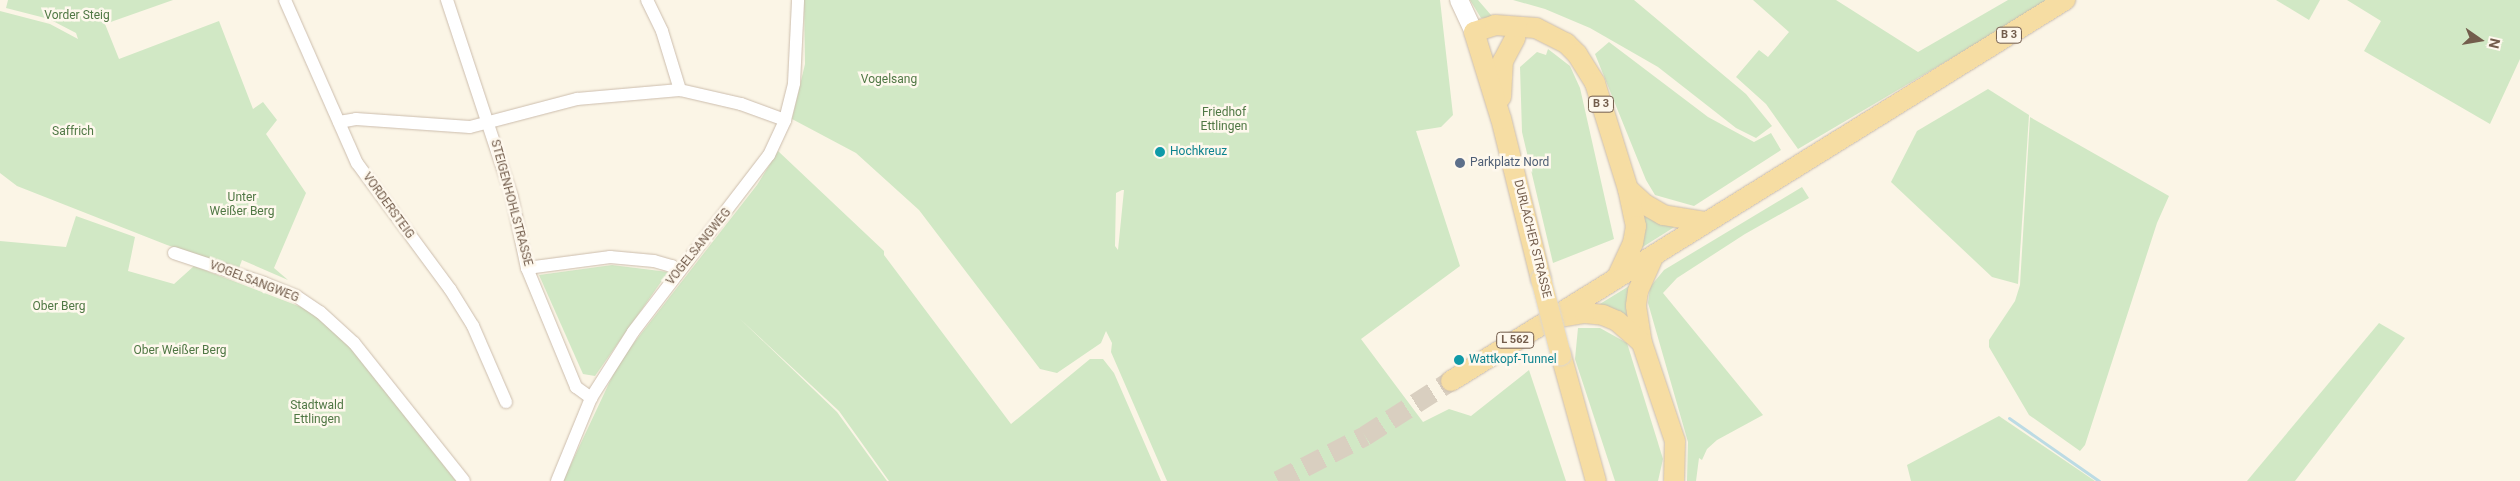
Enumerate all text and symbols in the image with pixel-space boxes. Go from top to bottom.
park label: Vorder Steig [44,9,110,23]
north arrow [2455,15,2505,65]
road number: B 3 [1995,26,2023,44]
text: N [2486,37,2504,50]
park label: Vogelsang [861,73,917,87]
road number: B 3 [1587,96,1615,112]
park label: Friedhof Ettlingen [1201,106,1247,134]
park label: Saffrich [52,125,94,139]
street label: STEIGENHOHLSTRASSE [487,138,535,268]
place label: Hochkreuz [1170,145,1227,159]
marker: Hochkreuz [1154,146,1166,158]
place label: Parkplatz Nord [1470,156,1549,170]
marker: Parkplatz Nord [1454,157,1466,169]
street label: VORDERSTEIG [359,170,417,242]
street label: DURLACHER STRASSE [1510,178,1554,300]
park label: Unter Weißer Berg [210,191,274,219]
street label: VOGELSANGWEG [664,206,734,288]
street label: VOGELSANGWEG [207,258,301,306]
park label: Ober Berg [33,300,85,314]
road number: L 562 [1495,332,1535,348]
park label: Ober Weißer Berg [133,344,227,358]
place label: Wattkopf-Tunnel [1469,353,1557,367]
marker: Wattkopf-Tunnel [1453,354,1465,366]
park label: Stadtwald Ettlingen [290,399,344,427]

